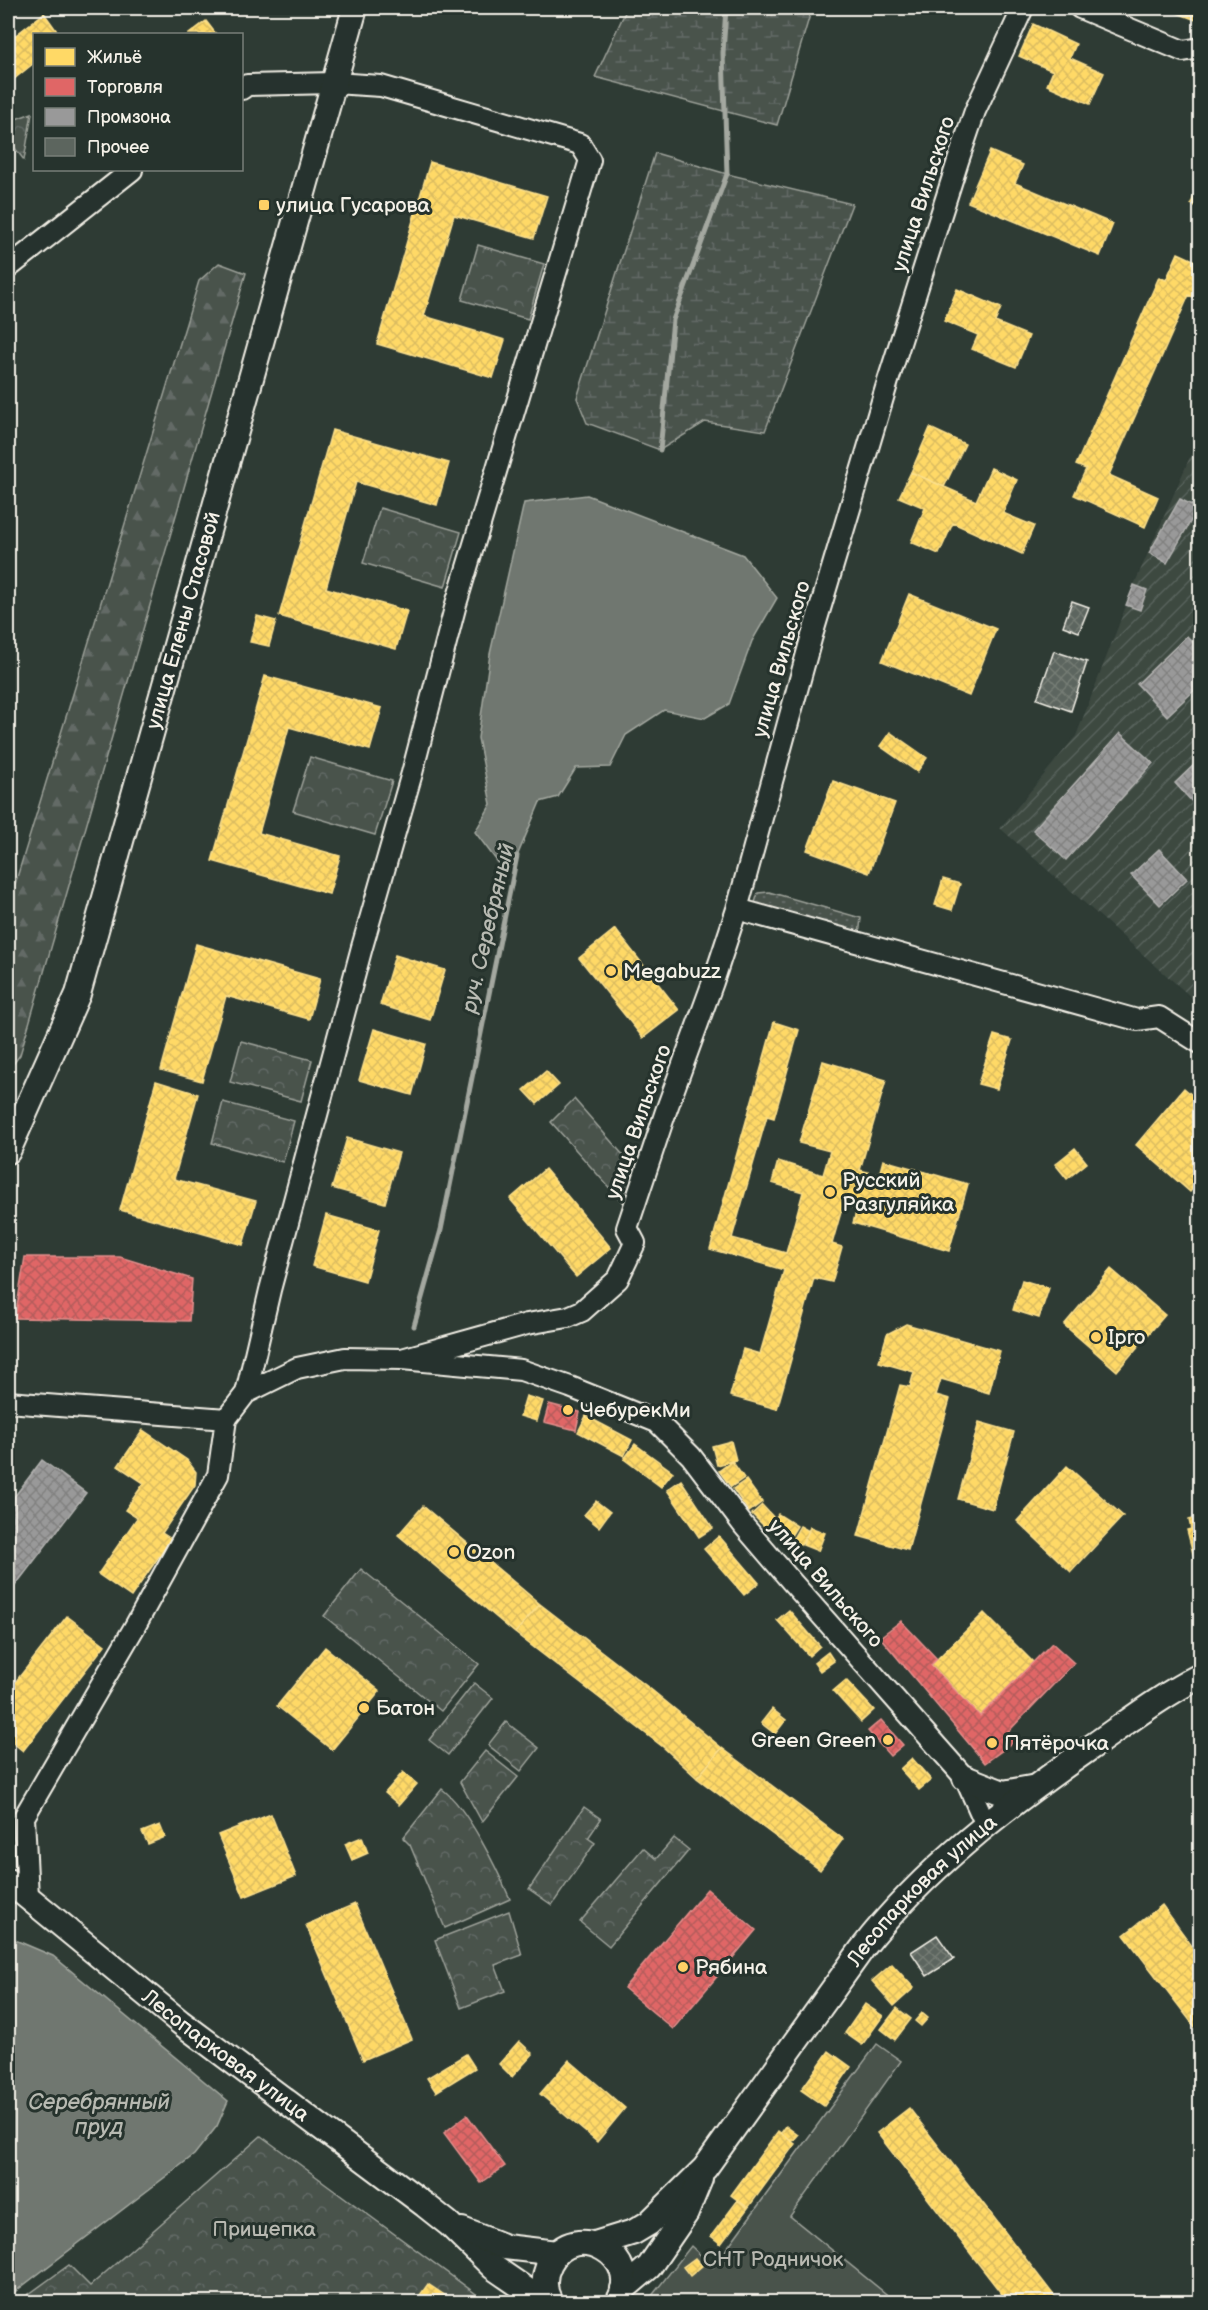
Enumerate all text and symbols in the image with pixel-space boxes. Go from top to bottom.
legend [33,33,243,171]
text: Жильё [87,47,142,68]
text: Торговля [87,77,163,98]
text: Промзона [87,107,171,128]
street label: улица Вильского [887,113,960,275]
text: Прочее [87,137,149,158]
place label: улица Гусарова [276,193,431,218]
marker: улица Гусарова [257,198,271,212]
street label: улица Елены Стасовой [141,509,226,732]
street label: улица Вильского [747,578,816,740]
water label: руч. Серебряный [456,840,521,1017]
place label: Megabuzz [623,959,722,984]
marker: Megabuzz [604,964,618,978]
street label: улица Вильского [600,1042,677,1203]
place label: Русский Разгуляйка [842,1168,955,1217]
marker: Русский Разгуляйка [823,1185,837,1199]
place label: Ipro [1108,1325,1146,1350]
marker: Ipro [1089,1330,1103,1344]
place label: ЧебурекМи [580,1398,691,1423]
marker: ЧебурекМи [561,1403,575,1417]
street label: улица Вильского [763,1514,888,1653]
place label: Ozon [466,1540,515,1565]
marker: Ozon [447,1545,461,1559]
place label: Батон [376,1696,435,1721]
marker: Батон [357,1701,371,1715]
place label: Green Green [751,1728,876,1753]
place label: Пятёрочка [1004,1731,1110,1756]
marker: Green Green [881,1733,895,1747]
marker: Пятёрочка [985,1736,999,1750]
street label: Лесопарковая улица [841,1809,1002,1972]
place label: Рябина [695,1955,768,1980]
marker: Рябина [676,1960,690,1974]
street label: Лесопарковая улица [136,1983,314,2128]
water label: Серебрянный пруд [28,2089,170,2141]
park label: Прищепка [212,2217,316,2242]
park label: СНТ Родничок [703,2247,843,2272]

